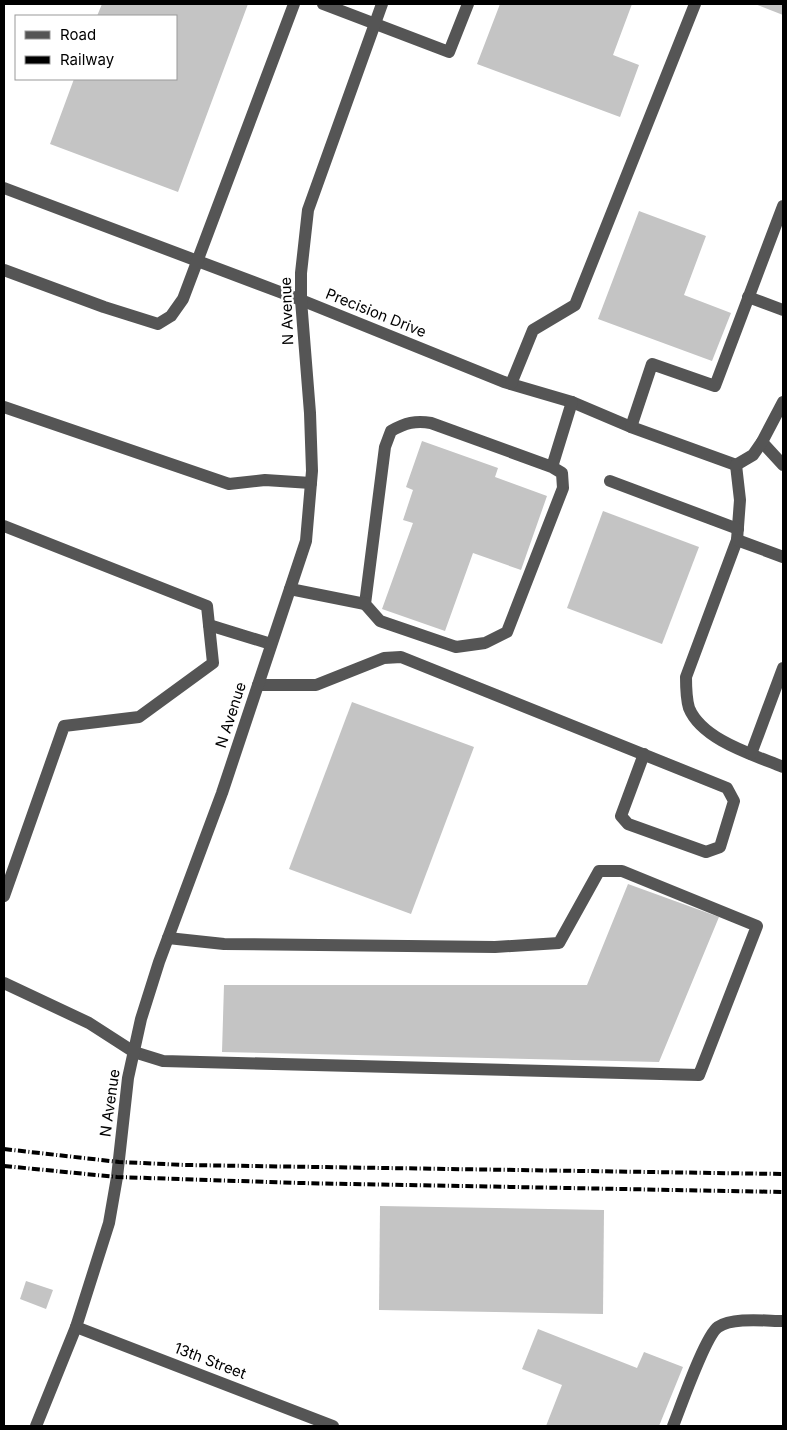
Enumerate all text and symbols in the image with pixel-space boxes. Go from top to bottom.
legend [15,15,178,80]
text: Road [60,25,96,44]
text: Railway [60,50,115,69]
street label: N Avenue [276,277,297,345]
street label: Precision Drive [323,284,429,341]
street label: N Avenue [211,679,250,750]
street label: N Avenue [95,1068,124,1138]
street label: 13th Street [171,1338,249,1383]

